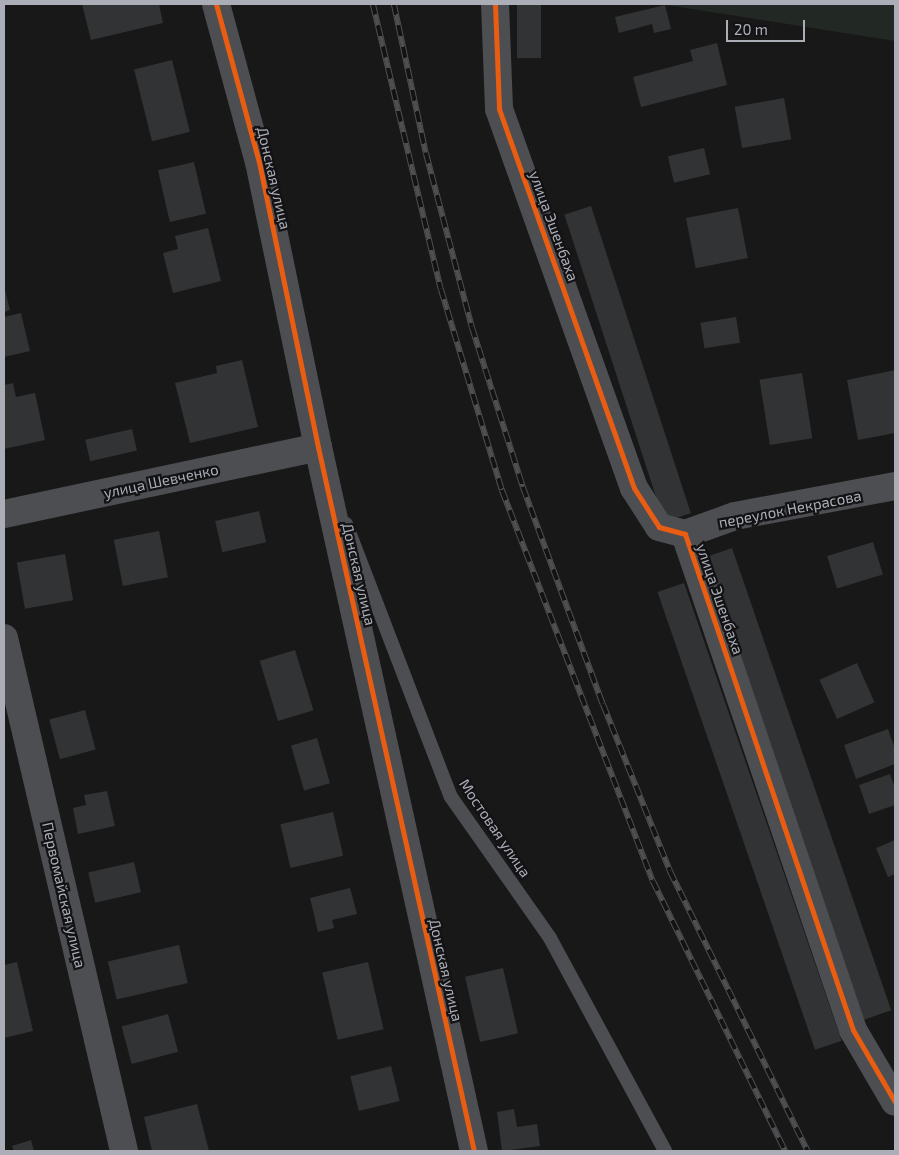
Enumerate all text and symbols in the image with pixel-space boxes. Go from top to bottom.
scale bar [729,10,808,42]
text: 20 m [734,20,768,38]
street label: Донская улица [253,125,295,231]
street label: улица Эшенбаха [526,168,582,284]
street label: улица Шевченко [102,460,220,502]
street label: переулок Некрасова [717,486,863,532]
street label: Донская улица [338,521,380,627]
street label: улица Эшенбаха [693,541,747,657]
street label: Мостовая улица [455,775,535,881]
street label: Первомайская улица [38,820,90,970]
street label: Донская улица [425,917,467,1023]

